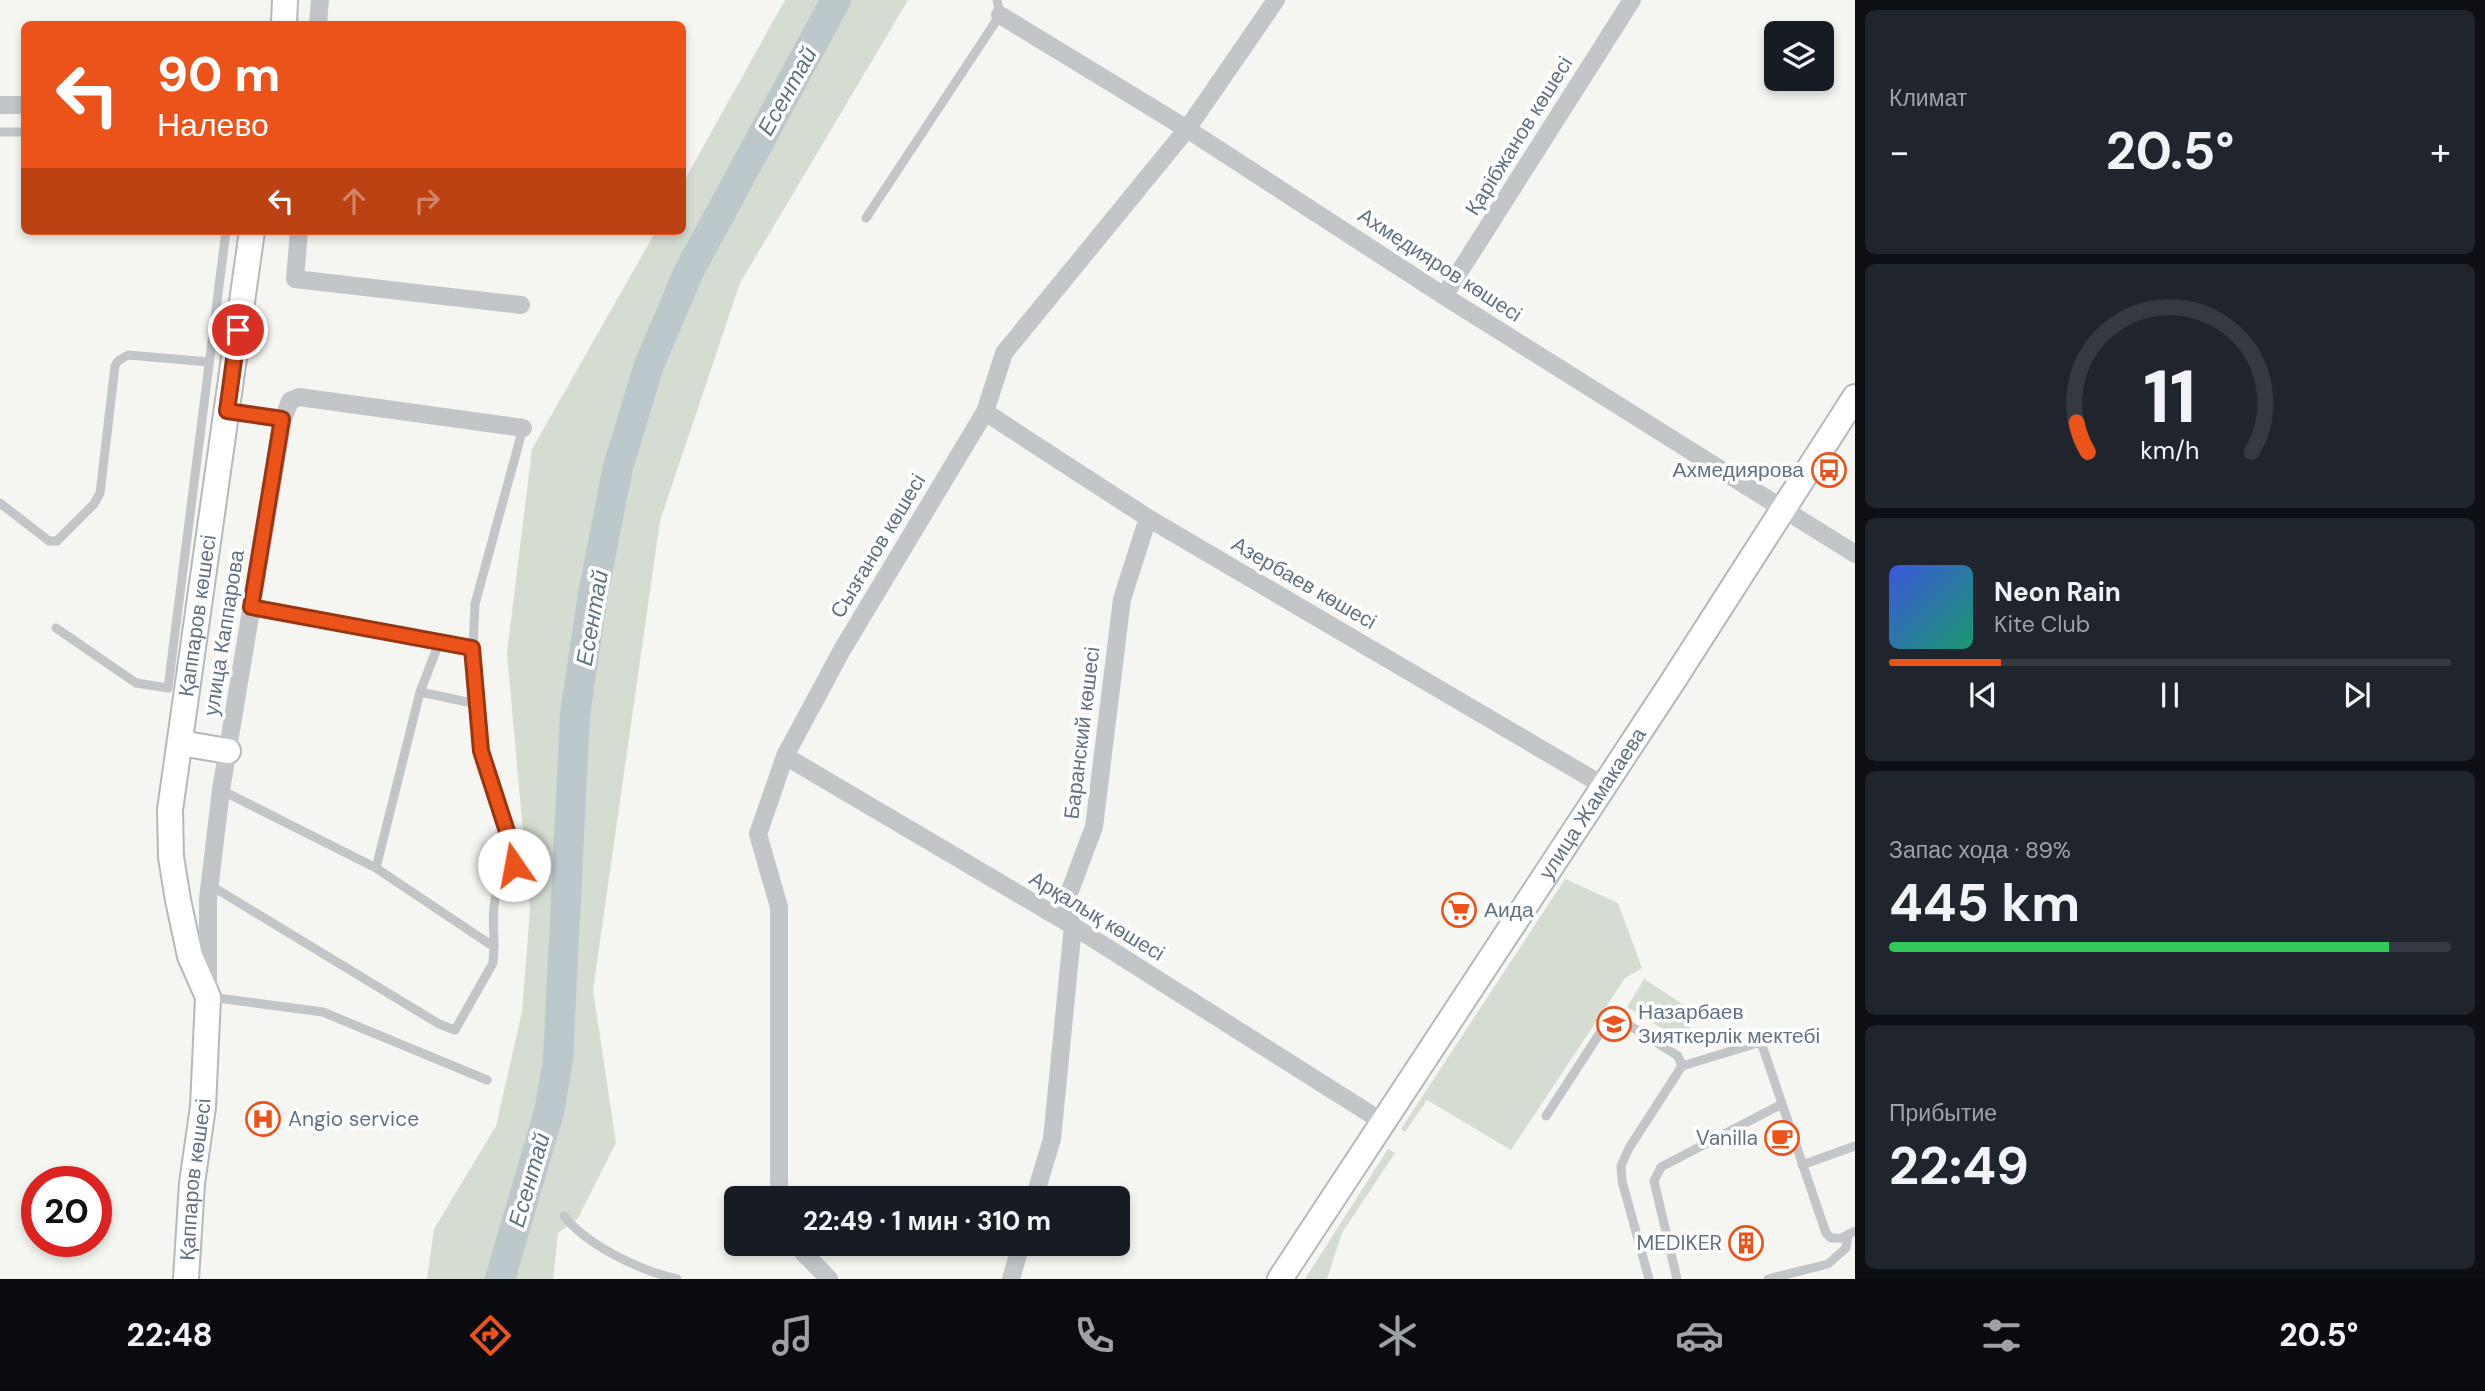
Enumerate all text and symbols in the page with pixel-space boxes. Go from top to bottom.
map controls [1764,21,1834,91]
button: layers [1764,21,1834,91]
water label: Есентай [750,41,824,141]
text: 90 m [157,42,280,106]
icon: left [42,49,133,140]
street label: Қарібжанов көшесі [1459,51,1579,221]
text: Климат [1889,83,1967,113]
text: Налево [157,104,269,146]
text: 20.5° [2106,117,2234,185]
text: − [1889,127,1910,177]
text: + [2430,127,2451,177]
icon: left [262,182,300,220]
icon: ahead [335,182,373,220]
icon: right [408,182,446,220]
street label: Ахмедияров көшесі [1353,201,1527,329]
pin [208,300,268,360]
icon: arrive [219,311,257,349]
text: 11 [2144,350,2197,445]
text: km/h [2140,433,2200,466]
bus stop icon: Ахмедиярова [1810,451,1848,489]
place label: Ахмедиярова [1673,456,1804,484]
street label: Сызғанов көшесі [824,469,932,623]
street label: Азербаев көшесі [1226,530,1382,636]
street label: Қаппаров көшесі [172,533,223,698]
street label: улица Каппарова [197,548,251,718]
water label: Есентай [569,568,615,668]
text: Neon Rain [1994,575,2121,609]
text: Kite Club [1994,609,2090,639]
street label: Баранский көшесі [1058,645,1106,821]
icon: previous [1964,676,2002,714]
icon: pause [2151,676,2189,714]
icon: next [2338,676,2376,714]
street label: улица Жамакаева [1532,722,1653,885]
position arrow [477,828,551,902]
text: Запас хода · 89% [1889,835,2071,865]
street label: Арқалық көшесі [1024,865,1170,967]
text: 445 km [1889,869,2080,937]
supermarket icon: Аида [1440,891,1478,929]
place label: Аида [1484,896,1534,924]
place label: Назарбаев Зияткерлік мектебі [1638,998,1820,1050]
school or university icon: Назарбаев Зияткерлік мектебі [1595,1005,1633,1043]
street label: Қаппаров көшесі [173,1098,217,1261]
text: Прибытие [1889,1098,1997,1128]
hospital icon: Angio service [244,1100,282,1138]
place label: Angio service [288,1105,419,1133]
cafe icon: Vanilla [1763,1119,1801,1157]
place label: Vanilla [1696,1124,1758,1152]
water label: Есентай [501,1129,557,1231]
text: 22:49 [1889,1132,2029,1200]
speed limit sign: 20 [21,1166,112,1257]
text: 22:49 · 1 мин · 310 m [803,1204,1051,1238]
building icon: MEDIKER [1727,1224,1765,1262]
place label: MEDIKER [1637,1229,1722,1257]
icon: directions [466,1311,515,1360]
icon: music [768,1311,817,1360]
icon: phone [1070,1311,1119,1360]
icon: climate [1373,1311,1422,1360]
icon: car [1675,1311,1724,1360]
icon: filters [1977,1311,2026,1360]
text: 22:48 [127,1314,213,1356]
text: 20.5° [2279,1314,2358,1356]

